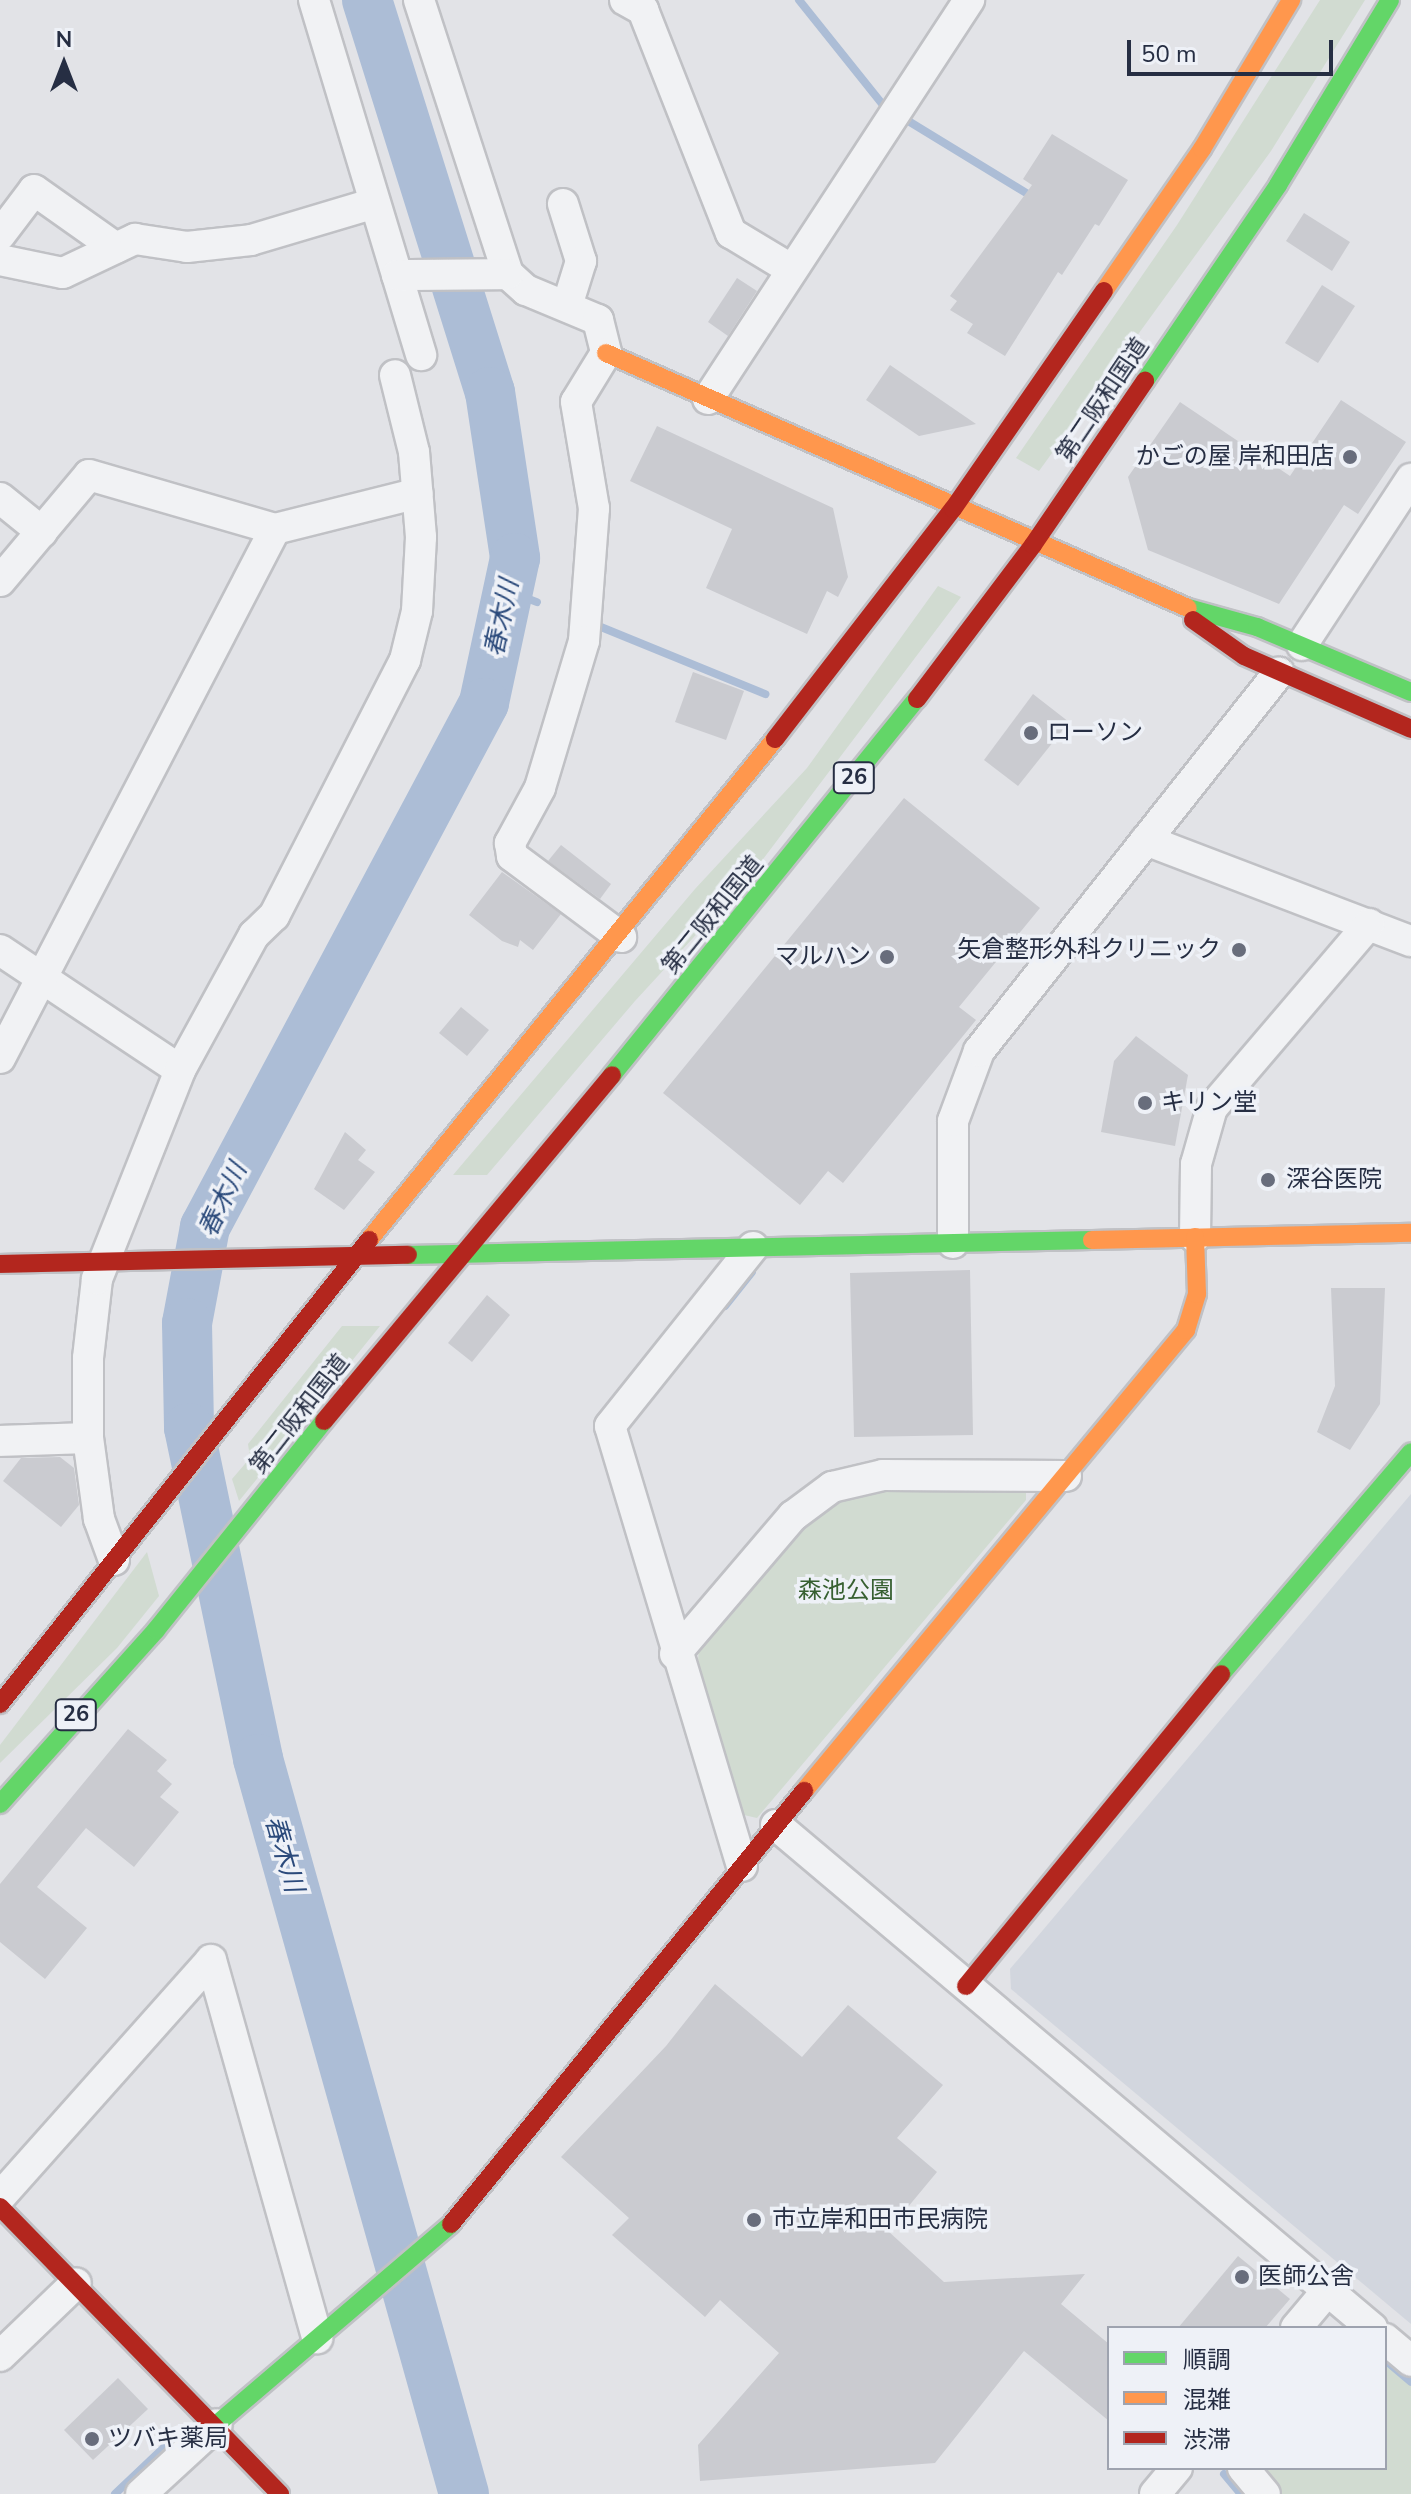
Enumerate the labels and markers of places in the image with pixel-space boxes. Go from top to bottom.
place label: かごの屋 岸和田店 [1136,443,1334,471]
marker: かごの屋 岸和田店 [1341,448,1359,466]
place label: ローソン [1047,719,1143,747]
marker: ローソン [1022,724,1040,742]
place label: 矢倉整形外科クリニック [957,936,1221,964]
marker: 矢倉整形外科クリニック [1228,939,1250,961]
place label: マルハン [775,943,871,971]
marker: マルハン [878,948,896,966]
place label: キリン堂 [1161,1089,1257,1117]
marker: キリン堂 [1136,1094,1154,1112]
place label: 深谷医院 [1286,1166,1382,1194]
marker: 深谷医院 [1257,1169,1279,1191]
place label: 市立岸和田市民病院 [772,2206,988,2234]
marker: 市立岸和田市民病院 [743,2209,765,2231]
place label: 医師公舎 [1258,2263,1354,2291]
marker: 医師公舎 [1233,2268,1251,2286]
place label: ツバキ薬局 [108,2425,228,2453]
marker: ツバキ薬局 [83,2430,101,2448]

